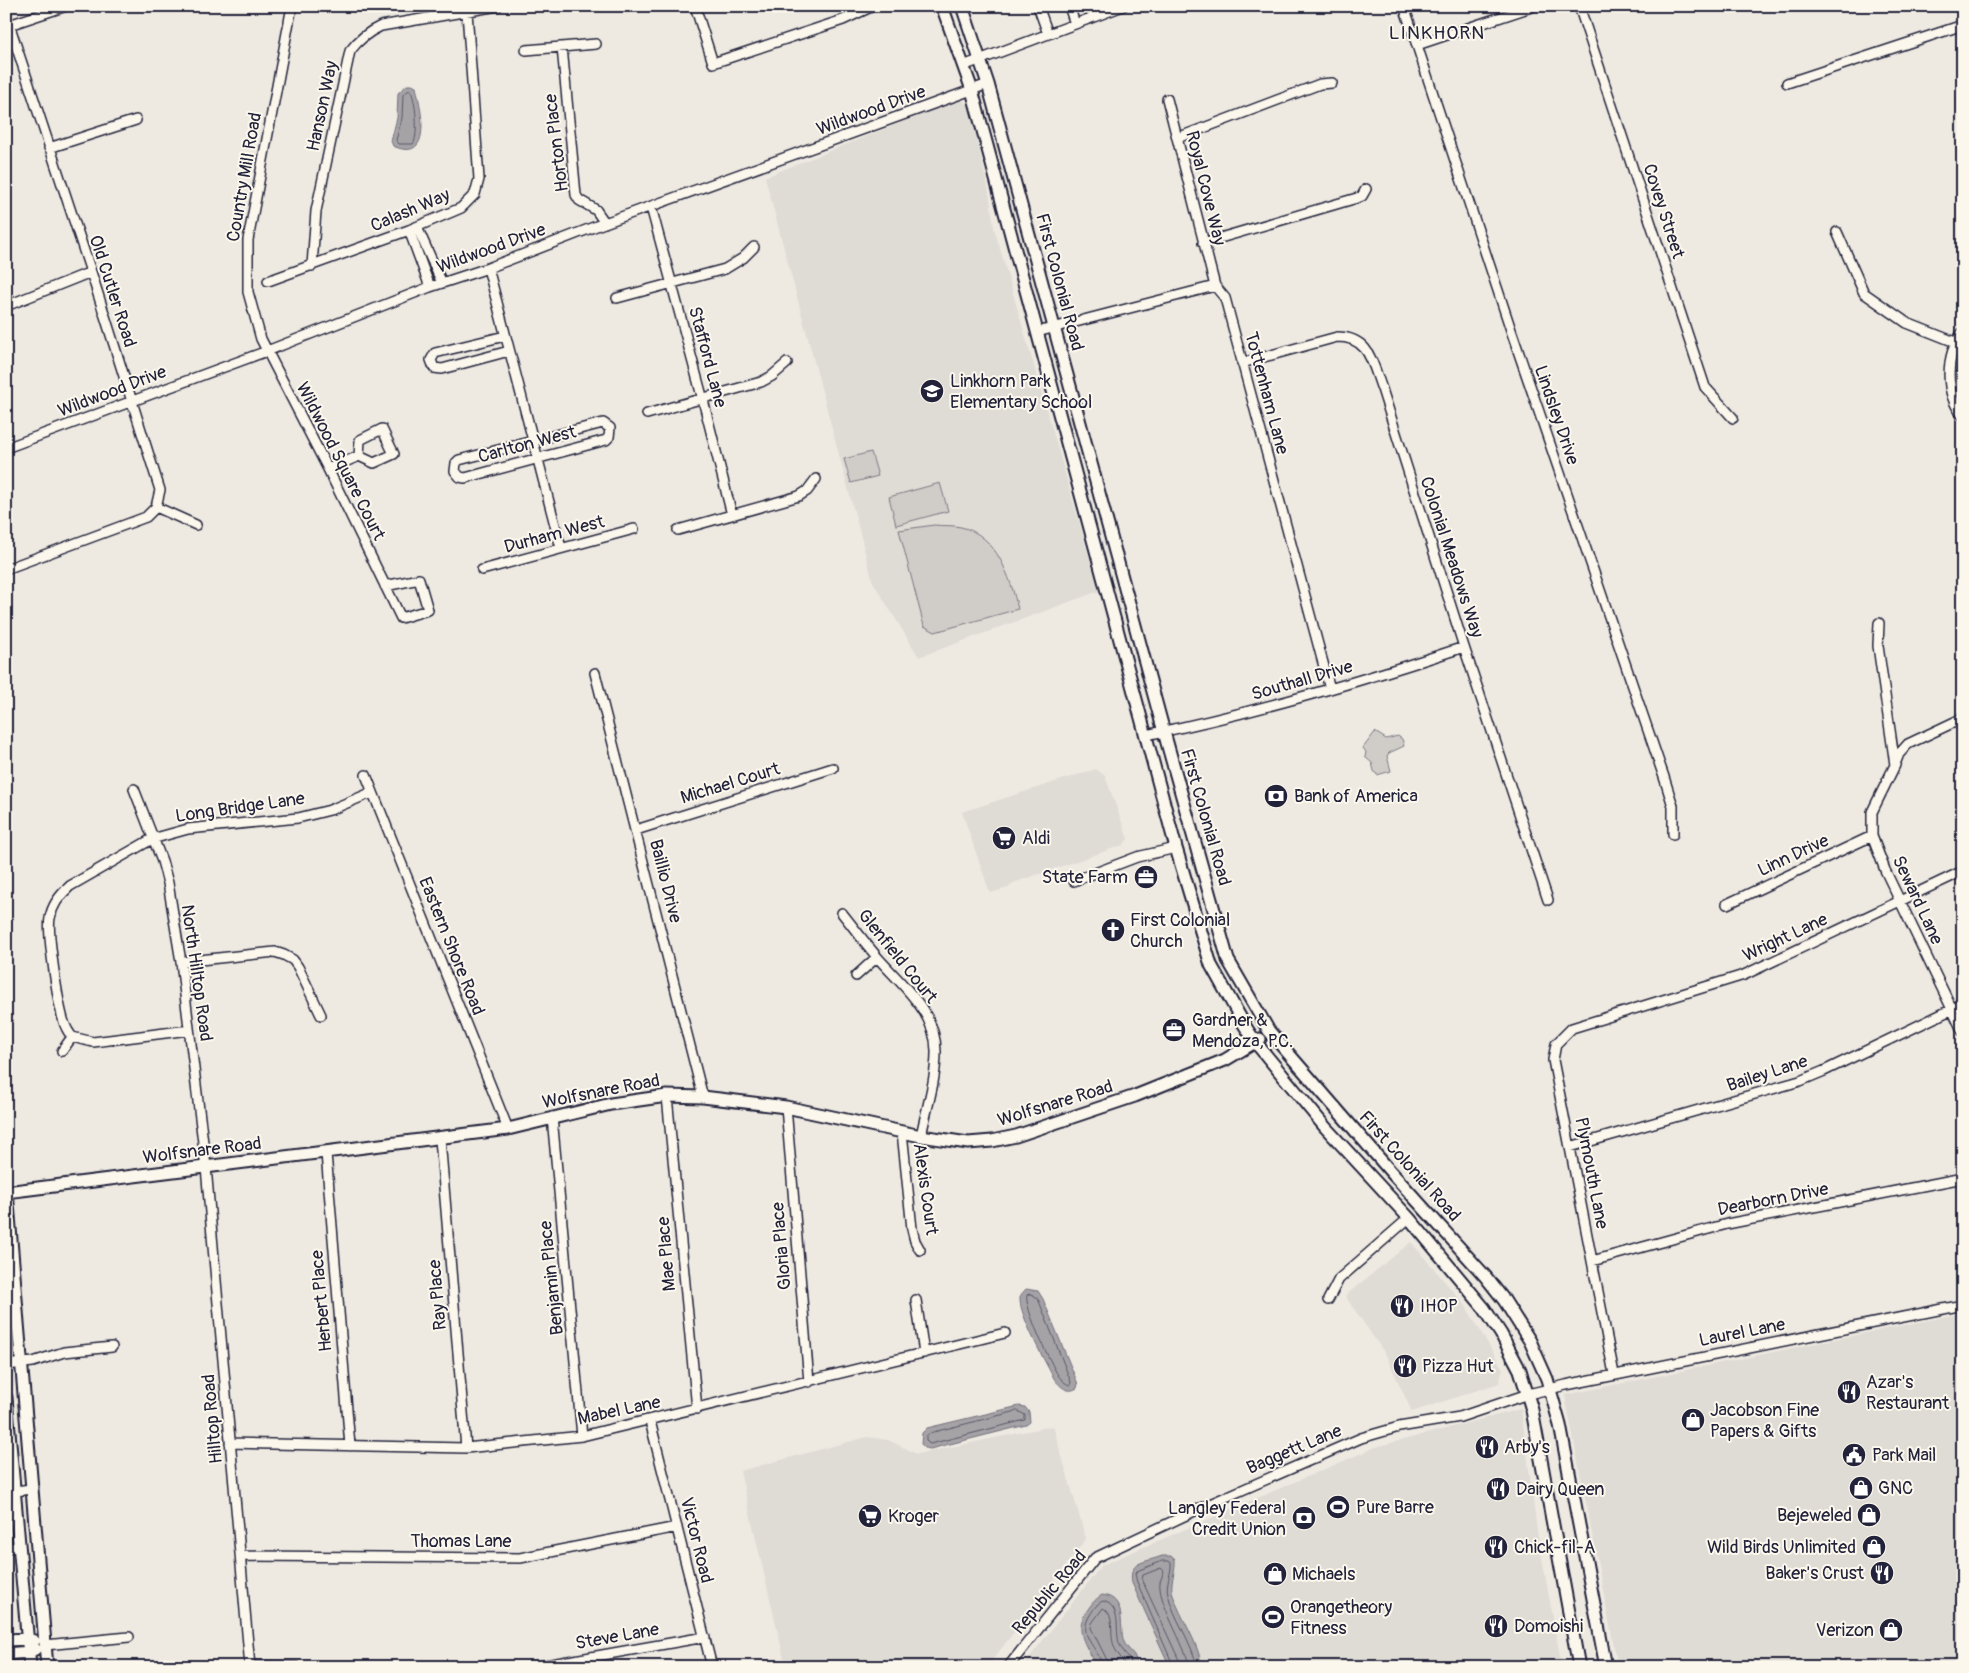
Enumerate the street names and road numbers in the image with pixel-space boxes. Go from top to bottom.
street label: Hanson Way [302,58,343,154]
street label: Wildwood Drive [814,80,929,141]
street label: Horton Place [539,92,574,193]
street label: Country Mill Road [222,111,267,244]
street label: Royal Cove Way [1180,128,1231,248]
street label: Covey Street [1637,161,1690,262]
street label: Calash Way [367,183,454,237]
street label: First Colonial Road [1030,211,1089,353]
street label: Wildwood Drive [434,218,549,279]
street label: Old Cutler Road [84,232,141,350]
street label: Stafford Lane [683,304,732,410]
street label: Tottenham Lane [1239,329,1294,457]
street label: Wildwood Drive [55,360,170,423]
street label: Lindsley Drive [1529,363,1584,468]
street label: Wildwood Square Court [291,378,391,545]
street label: Carlton West [476,420,579,469]
street label: Colonial Meadows Way [1415,474,1489,641]
street label: Durham West [502,510,607,559]
street label: Southall Drive [1249,655,1356,706]
street label: First Colonial Road [1175,746,1236,888]
street label: Michael Court [678,757,783,809]
street label: Long Bridge Lane [174,787,306,828]
street label: Linn Drive [1754,829,1833,882]
street label: Baillio Drive [644,837,687,926]
street label: Seward Lane [1887,852,1948,949]
street label: Eastern Shore Road [413,874,490,1019]
street label: North Hilltop Road [176,903,217,1043]
street label: Glenfield Court [853,905,943,1009]
street label: Wright Lane [1739,908,1831,967]
street label: Bailey Lane [1724,1050,1811,1097]
street label: Wolfsnare Road [540,1069,662,1114]
street label: Wolfsnare Road [995,1075,1116,1132]
street label: First Colonial Road [1354,1106,1465,1227]
street label: Plymouth Lane [1569,1115,1614,1231]
street label: Wolfsnare Road [141,1132,263,1169]
street label: Alexis Court [908,1142,943,1237]
street label: Dearborn Drive [1716,1177,1831,1222]
street label: Gloria Place [766,1201,797,1291]
street label: Mae Place [652,1216,681,1292]
street label: Benjamin Place [534,1219,569,1336]
street label: Herbert Place [306,1249,337,1353]
street label: Ray Place [423,1258,452,1331]
street label: Laurel Lane [1697,1313,1787,1352]
street label: Hilltop Road [197,1373,228,1465]
street label: Mabel Lane [575,1390,663,1430]
street label: Baggett Lane [1243,1419,1345,1480]
street label: Victor Road [675,1495,718,1585]
street label: Thomas Lane [411,1530,512,1553]
street label: Republic Road [1007,1545,1091,1639]
street label: Steve Lane [573,1618,661,1655]

